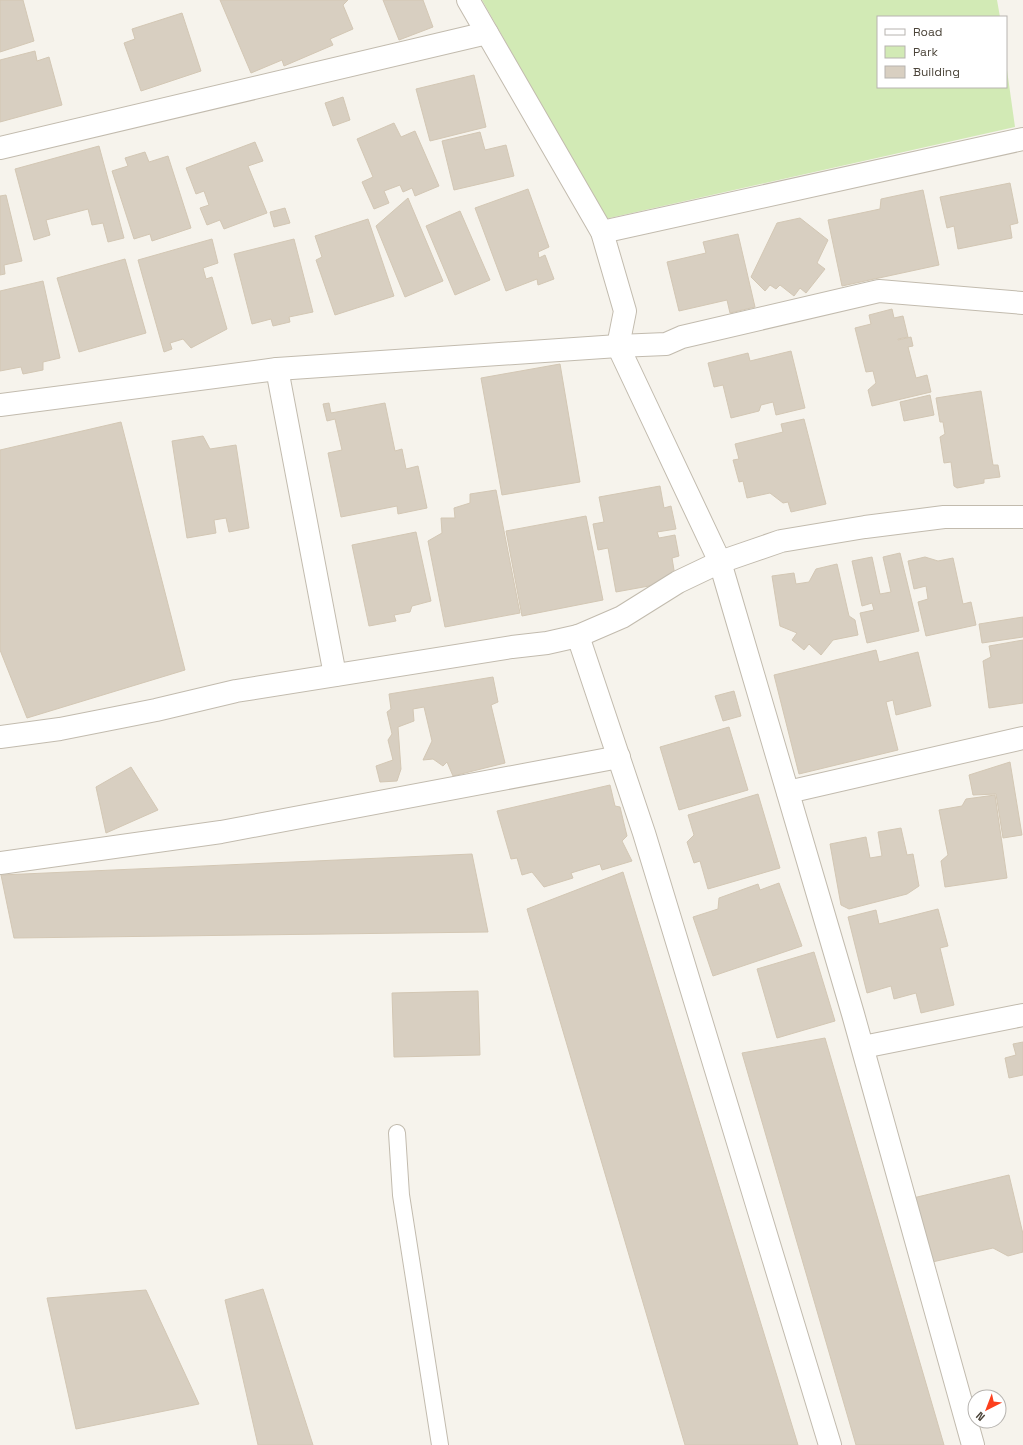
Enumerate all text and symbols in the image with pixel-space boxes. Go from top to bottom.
legend [877,16,1007,88]
text: Road [913,24,942,40]
text: Park [913,44,938,60]
text: Building [913,64,960,80]
north arrow [967,1389,1007,1429]
text: N [973,1409,988,1424]

